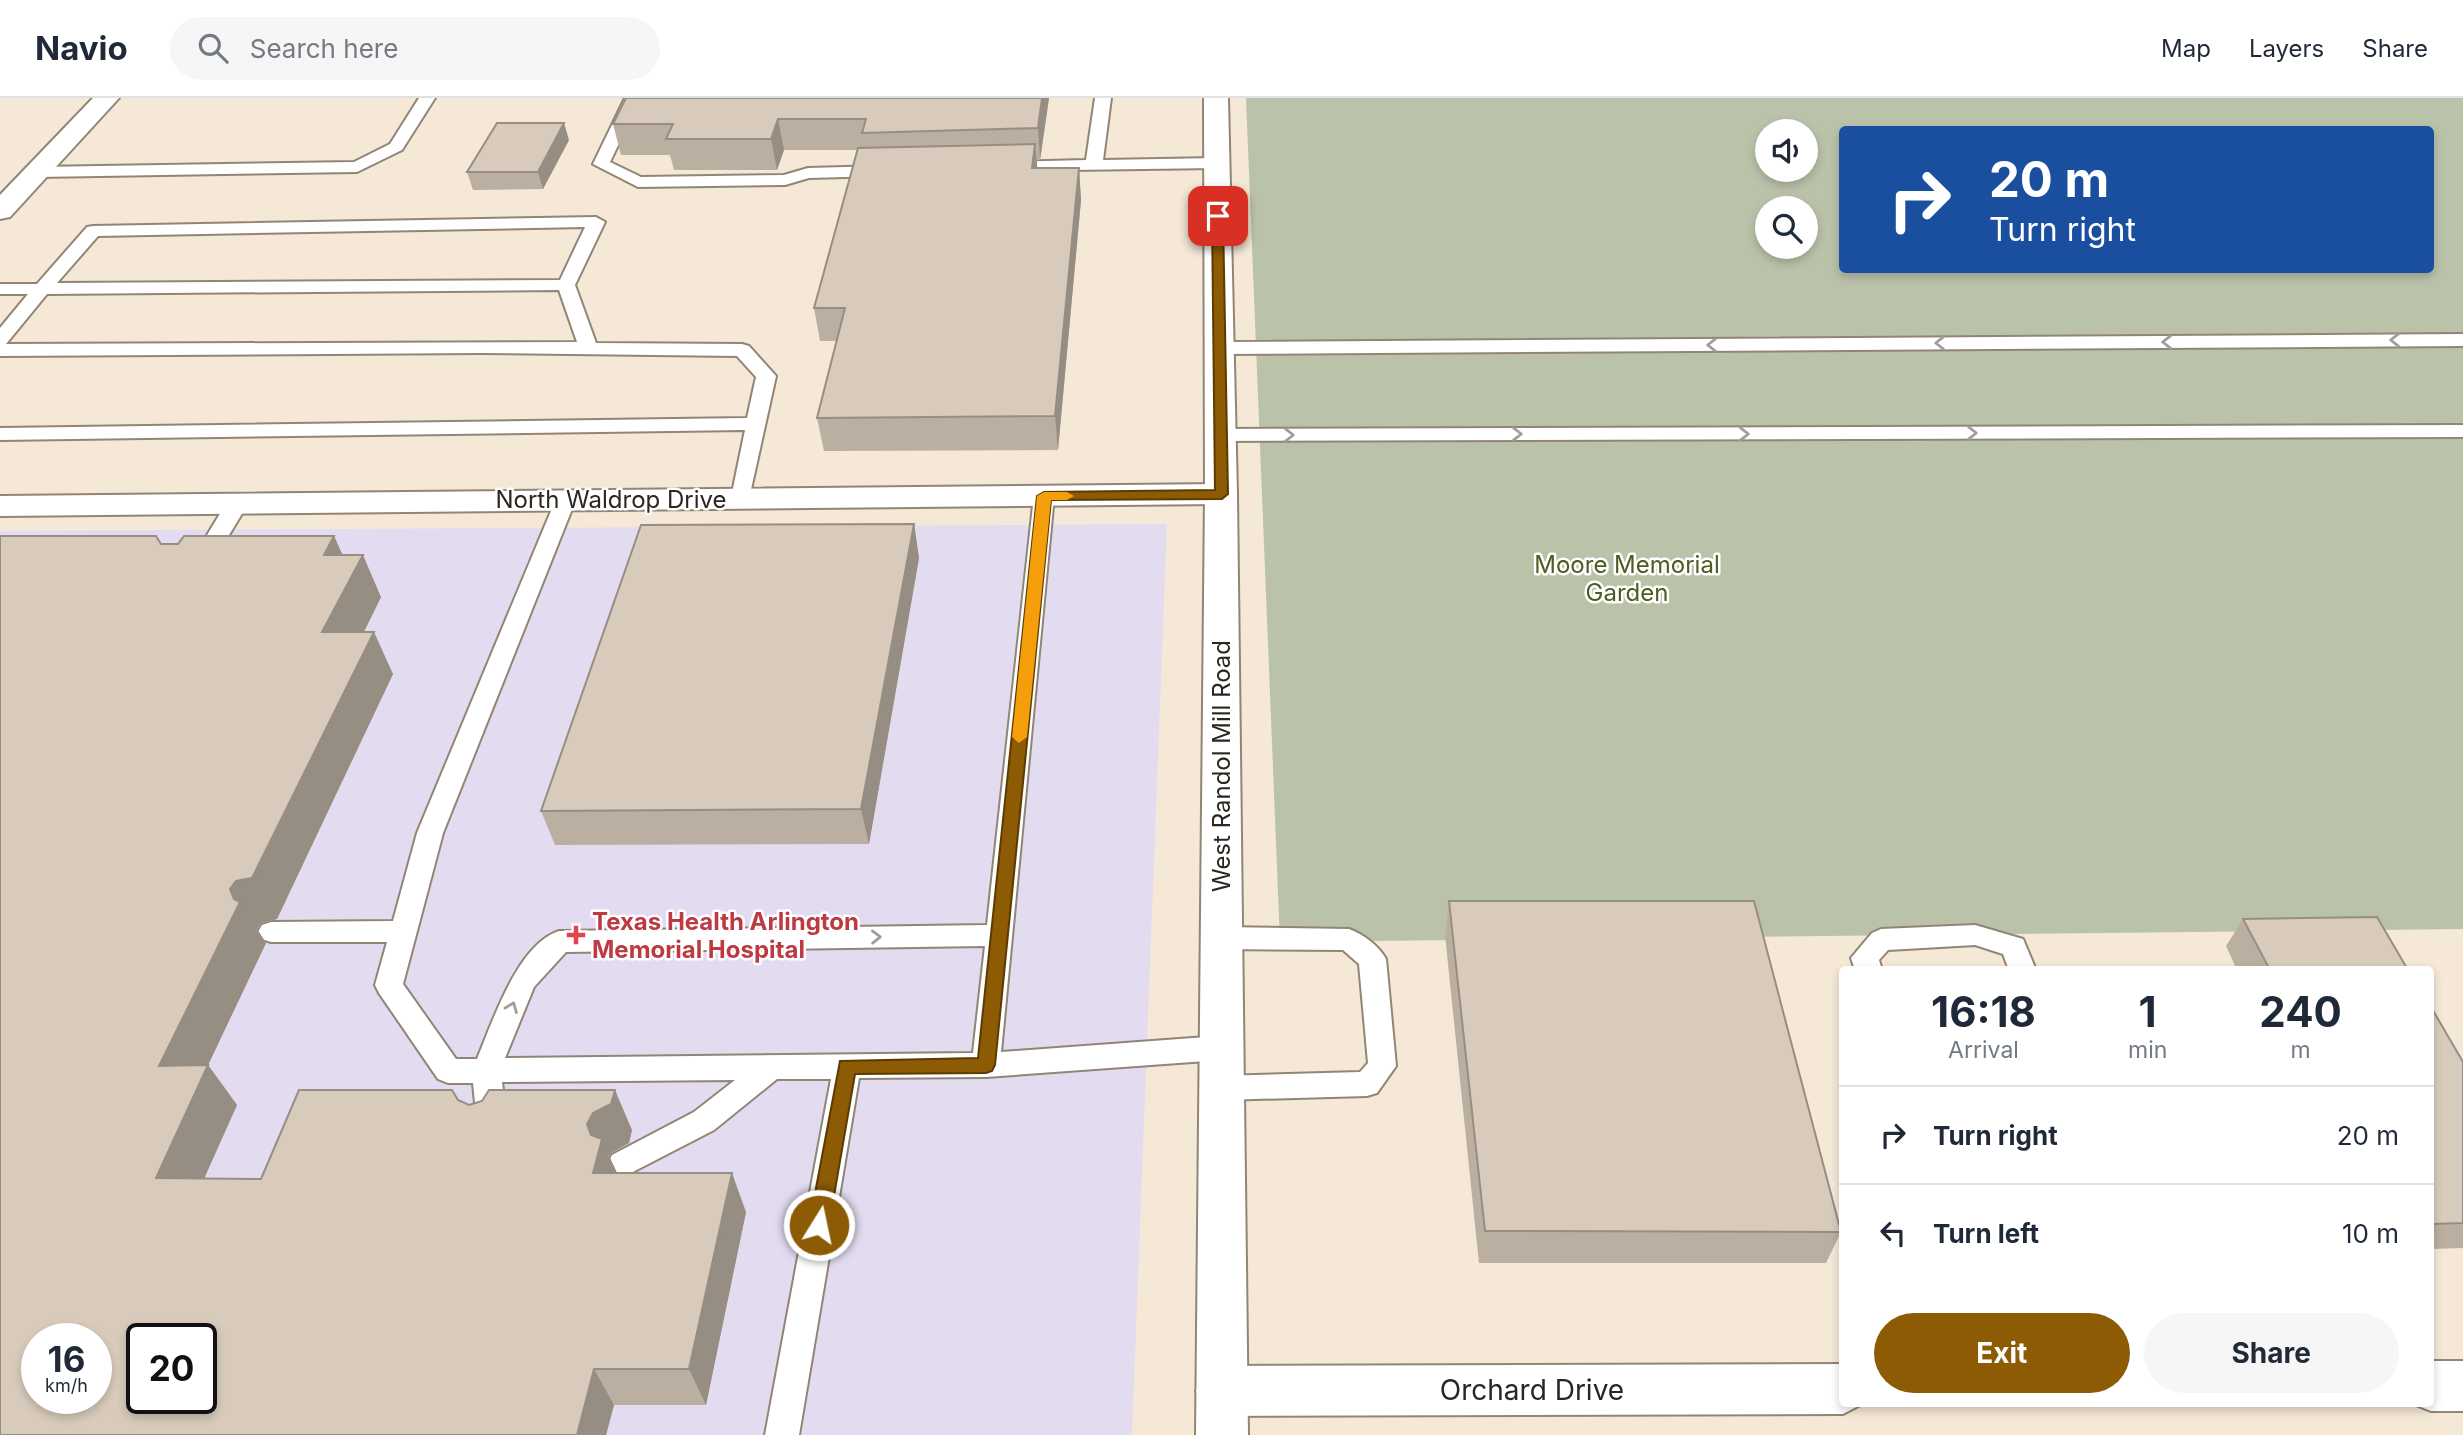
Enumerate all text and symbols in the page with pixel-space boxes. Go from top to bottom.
search box [170,17,660,80]
text: Navio [35,28,128,68]
icon: search [194,29,232,67]
text: Search here [250,33,398,64]
text: Map [2161,34,2211,63]
text: Layers [2249,34,2324,63]
text: Share [2362,34,2428,63]
map controls [1755,119,1818,259]
button: sound [1755,119,1818,182]
text: 20 m [1989,150,2109,209]
icon: right [1874,154,1965,245]
pin [1188,186,1248,246]
button: search [1755,196,1818,259]
icon: arrive [1199,197,1237,235]
text: Turn right [1989,210,2136,249]
one-way arrow [2389,332,2400,348]
one-way arrow [2162,334,2172,350]
one-way arrow [1934,335,1945,351]
one-way arrow [1707,337,1717,353]
one-way arrow [1967,425,1977,441]
one-way arrow [1512,426,1522,442]
one-way arrow [1739,426,1750,442]
one-way arrow [1284,427,1295,443]
street label: North Waldrop Drive [495,485,727,514]
park label: Moore Memorial Garden [1534,550,1720,607]
street label: West Randol Mill Road [1207,640,1236,892]
place label: Texas Health Arlington Memorial Hospital [592,907,859,964]
marker: Texas Health Arlington Memorial Hospital [566,925,586,945]
one-way arrow [871,929,882,945]
text: 16:18 [1931,986,2036,1037]
text: 1 [2139,986,2157,1037]
text: 240 [2259,986,2342,1037]
one-way arrow [504,1002,518,1015]
text: Arrival [1948,1036,2019,1064]
text: min [2128,1036,2167,1064]
text: m [2291,1036,2311,1064]
icon: right [1874,1116,1912,1154]
text: Turn right [1933,1120,2058,1151]
text: 20 m [2337,1120,2399,1151]
position arrow [782,1188,856,1262]
icon: left [1874,1214,1912,1252]
text: Turn left [1933,1218,2039,1249]
text: 10 m [2342,1218,2399,1249]
button: Exit [1874,1313,2130,1393]
button: Share [2144,1313,2399,1393]
speed limit sign: 20 [126,1323,217,1414]
text: 16 [48,1338,85,1380]
street label: Orchard Drive [1440,1373,1624,1407]
text: km/h [45,1375,88,1396]

